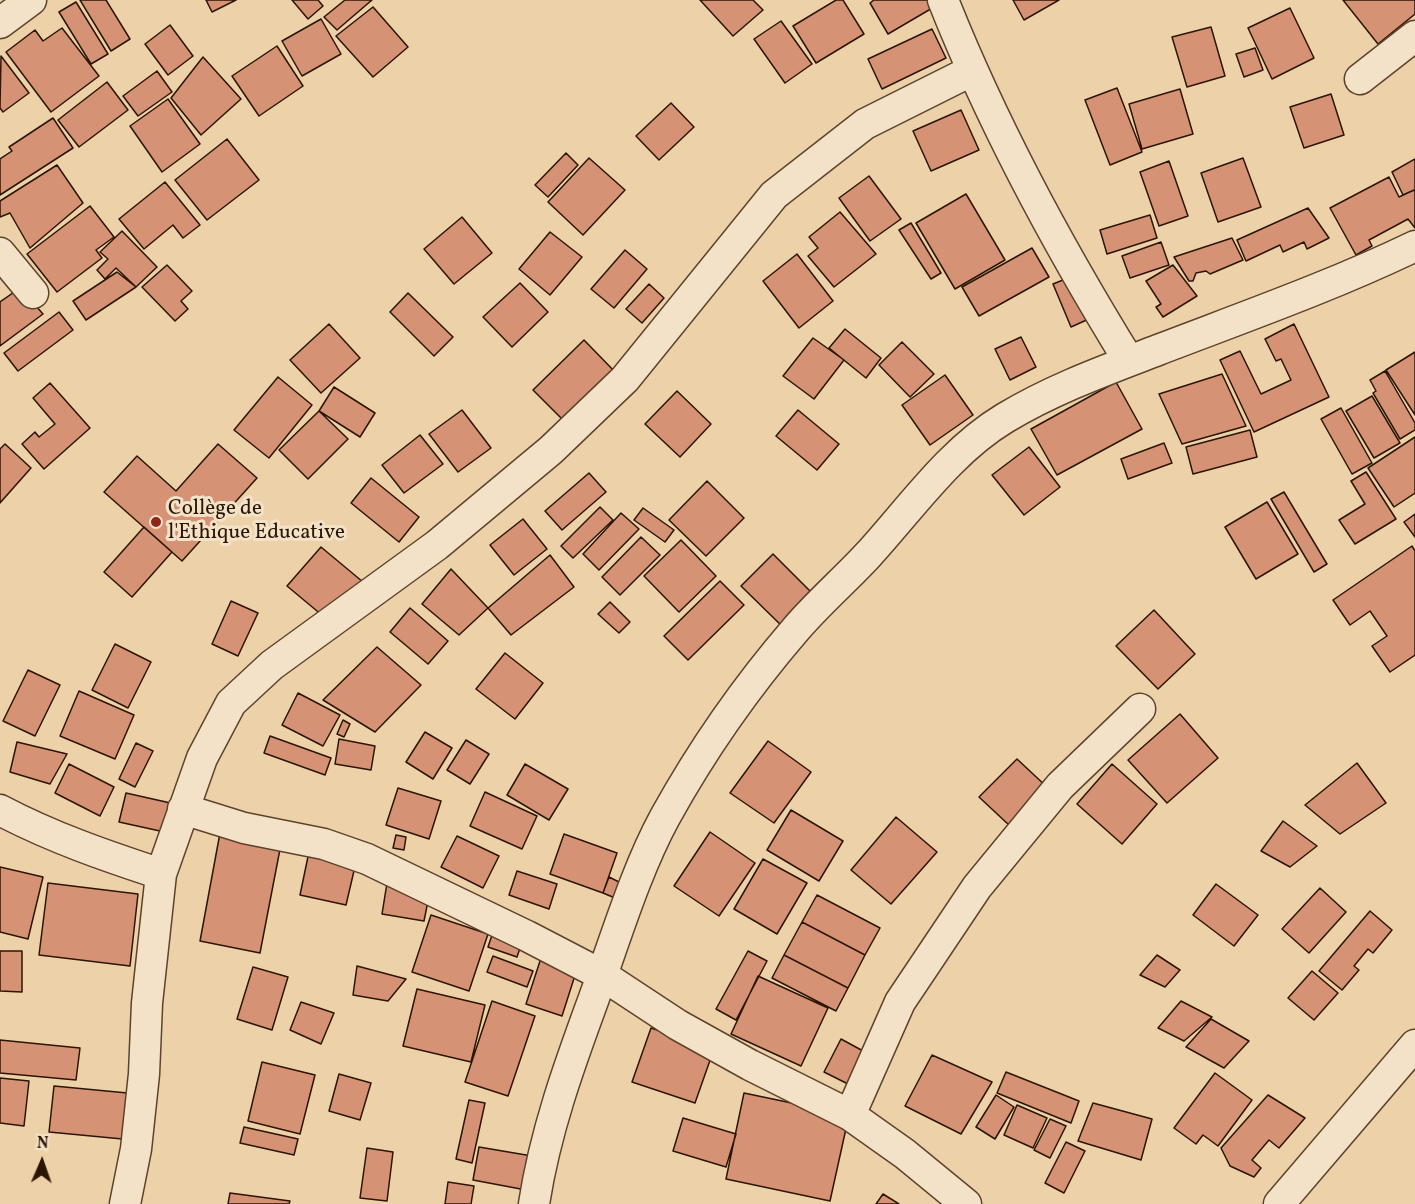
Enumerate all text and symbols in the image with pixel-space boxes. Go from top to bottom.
place label: Collège de l'Ethique Educative [168,497,345,547]
marker: Collège de l'Ethique Educative [149,515,163,529]
north arrow [12,1132,72,1192]
text: N [36,1133,49,1155]

